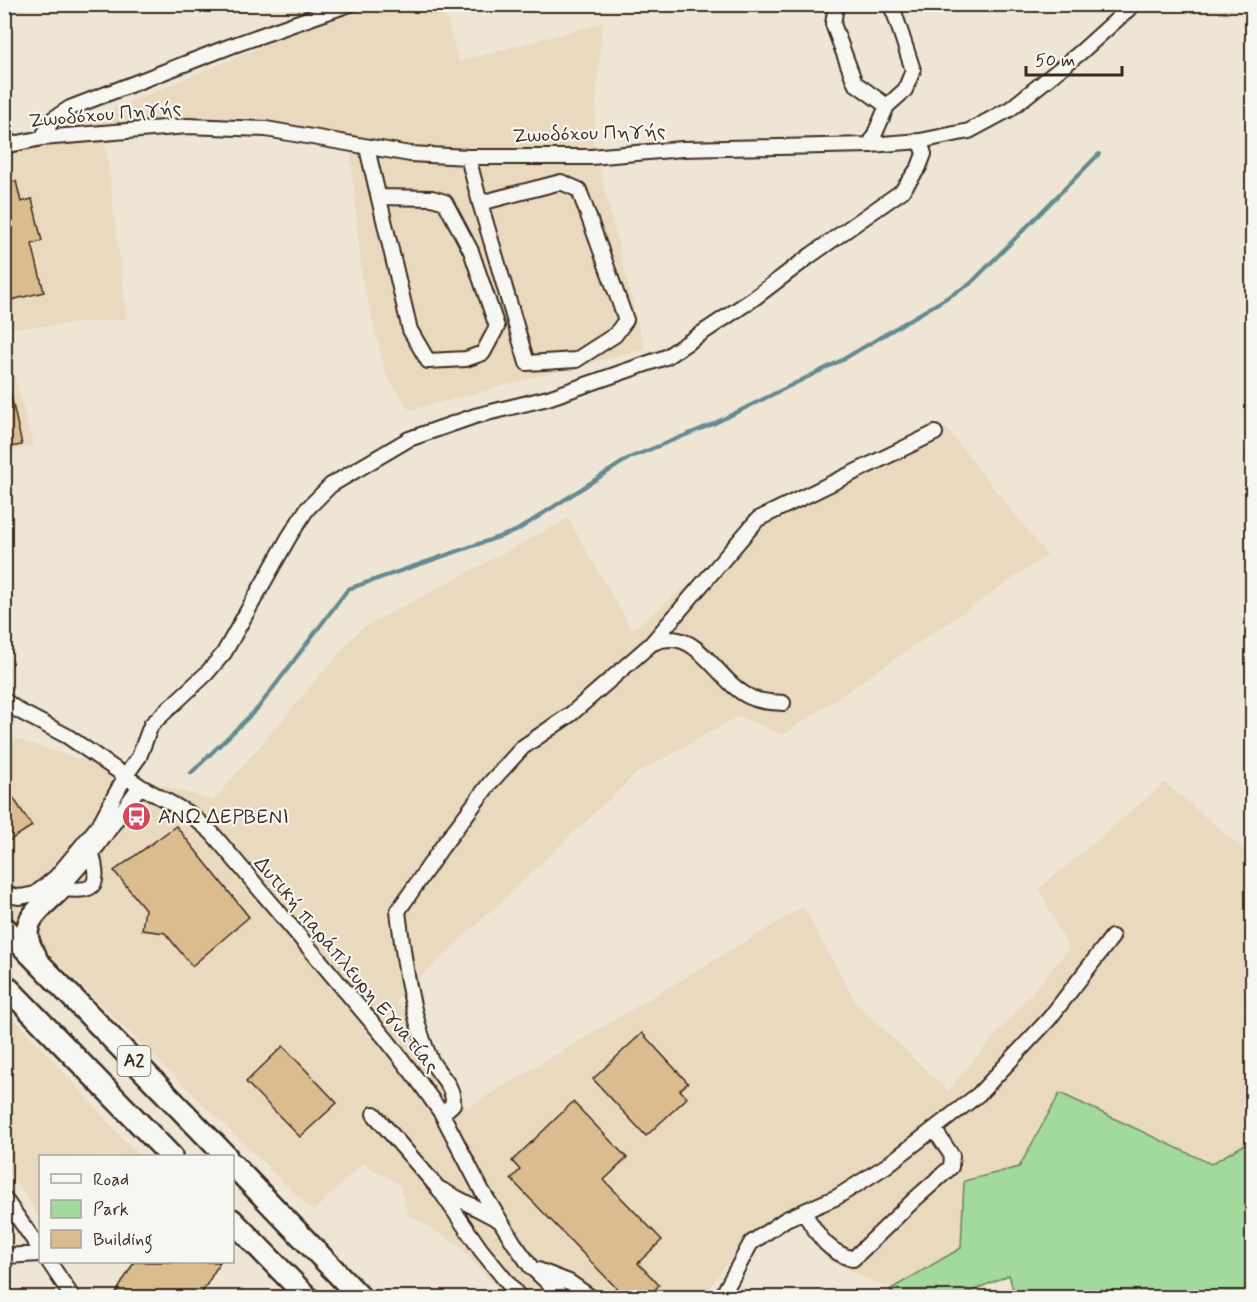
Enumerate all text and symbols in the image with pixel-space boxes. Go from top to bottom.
scale bar [1026,39,1122,77]
text: 50 m [1035,49,1075,73]
street label: Ζωοδόχου Πηγής [27,95,183,135]
street label: Ζωοδόχου Πηγής [512,118,666,150]
bus stop icon: ΑΝΩ ΔΕΡΒΕΝΙ [121,801,153,833]
place label: ΑΝΩ ΔΕΡΒΕΝΙ [158,804,289,831]
street label: Δυτική παράπλευρη Εγνατίας [247,851,445,1079]
road number: Α2 [118,1046,150,1076]
legend [39,1155,234,1263]
text: Road [93,1168,129,1192]
text: Park [93,1198,129,1222]
text: Building [93,1228,153,1254]

